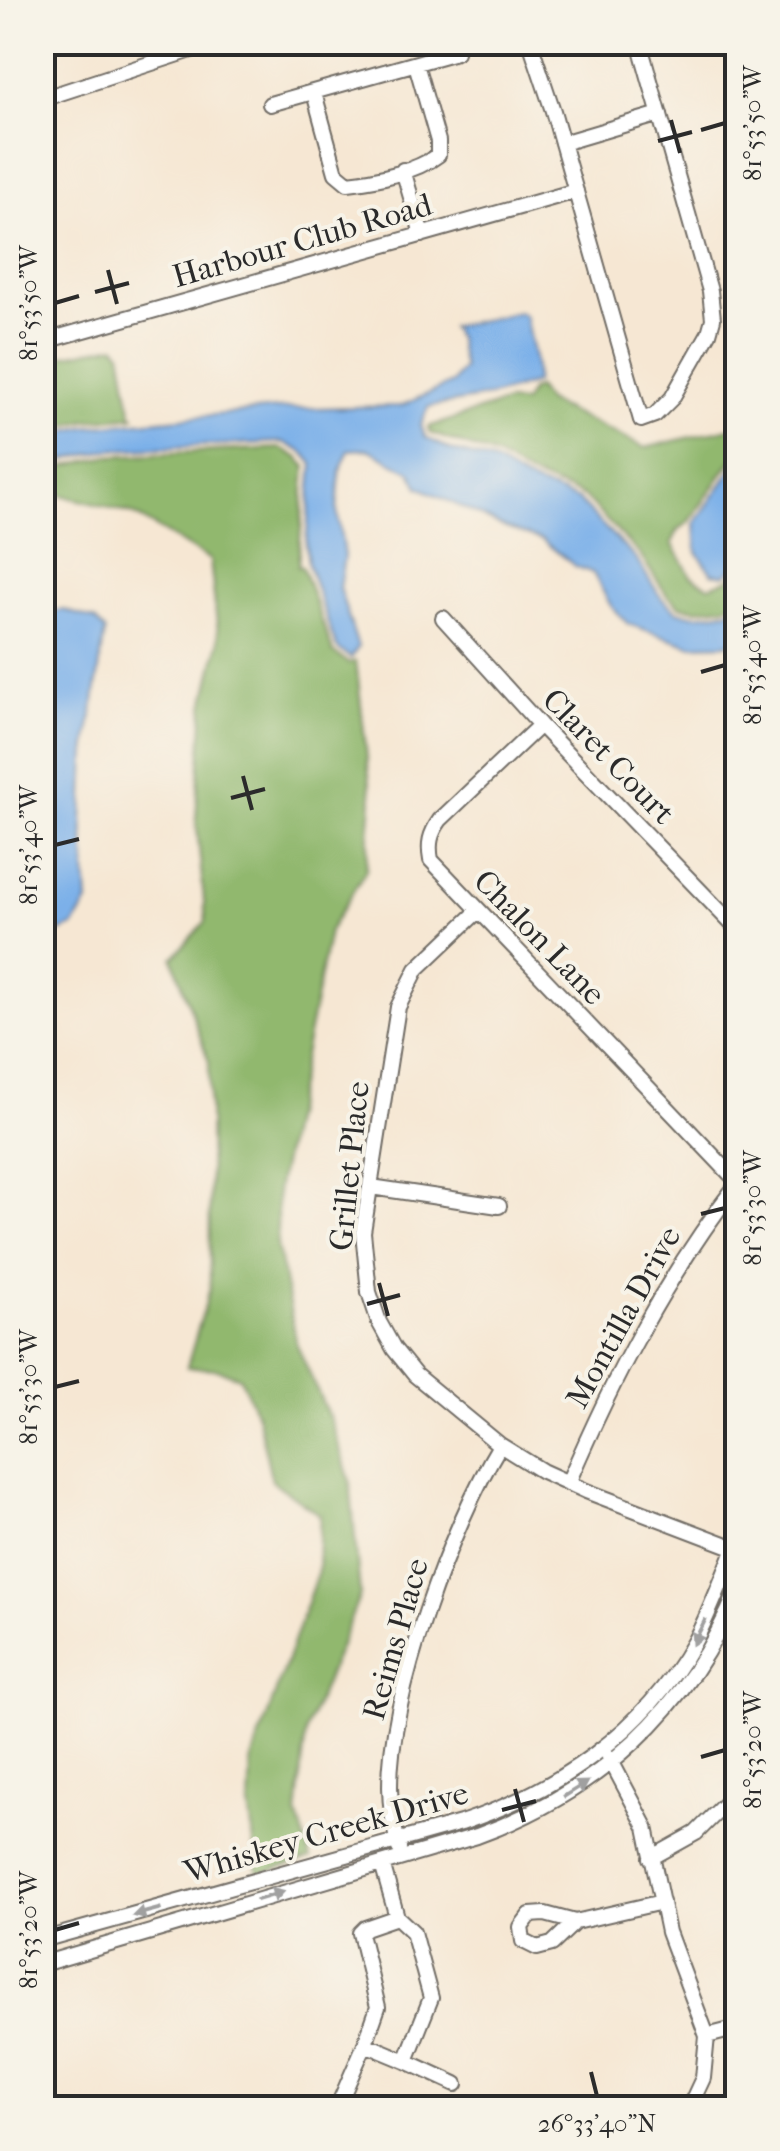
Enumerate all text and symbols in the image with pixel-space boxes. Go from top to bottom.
text: 81°53'50"W [738,64,767,181]
street label: Harbour Club Road [168,186,437,295]
text: 81°53'50"W [14,244,43,361]
text: 81°53'40"W [738,604,767,725]
street label: Claret Court [535,681,683,832]
text: 81°53'40"W [14,784,43,905]
street label: Chalon Lane [466,862,613,1012]
street label: Grillet Place [322,1079,377,1253]
text: 81°53'30"W [738,1149,767,1266]
street label: Montilla Drive [558,1220,689,1414]
text: 81°53'30"W [14,1328,43,1445]
street label: Reims Place [355,1554,436,1724]
one-way arrow [691,1617,708,1646]
text: 81°53'20"W [738,1690,767,1809]
street label: Whiskey Creek Drive [179,1774,473,1891]
one-way arrow [562,1781,589,1799]
text: 81°53'20"W [14,1870,43,1989]
one-way arrow [255,1888,286,1903]
one-way arrow [131,1904,162,1920]
text: 26°33'40"N [538,2109,656,2138]

